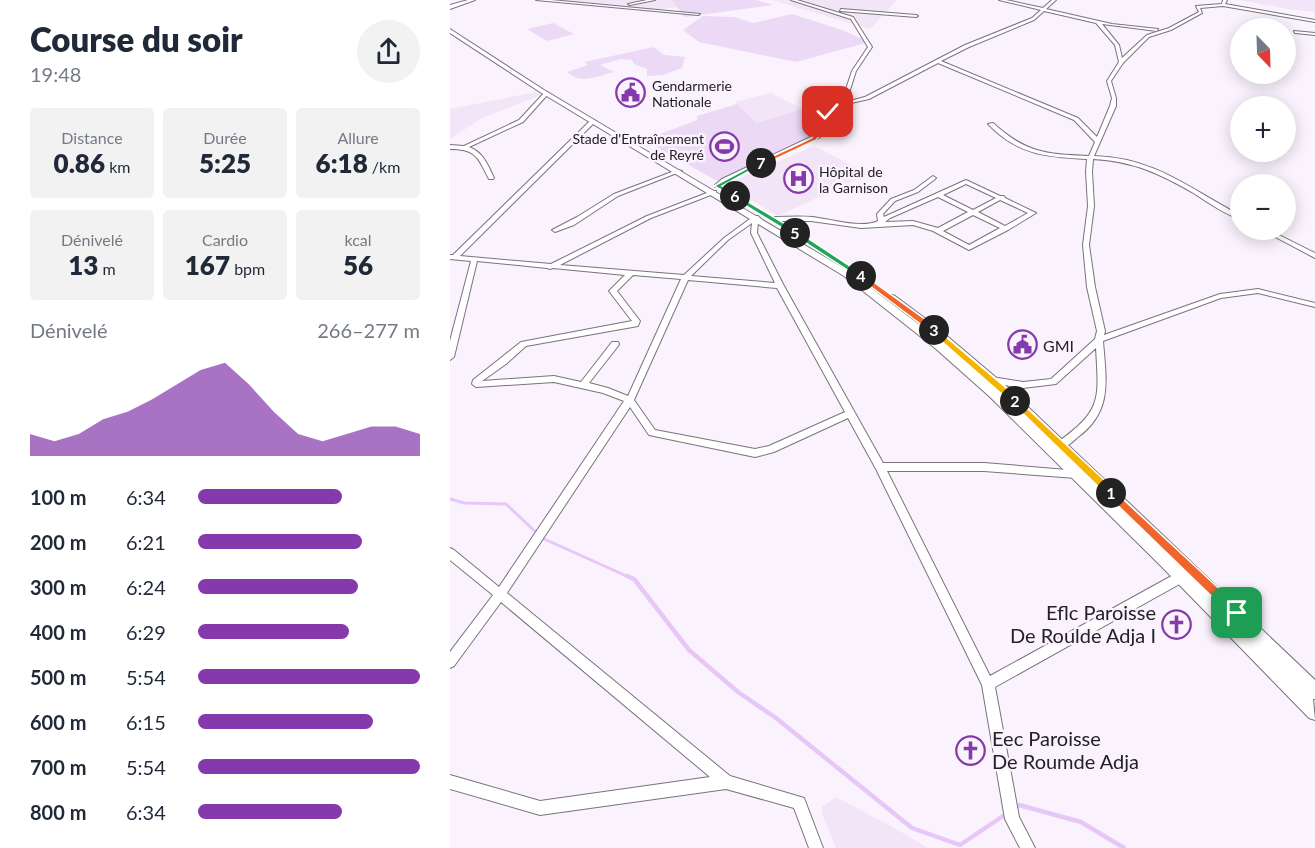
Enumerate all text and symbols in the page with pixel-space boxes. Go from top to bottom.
north arrow [1230,18,1296,84]
map controls [1230,18,1296,240]
text: Course du soir [30,19,243,59]
button: share [357,20,420,83]
text: 19:48 [30,62,81,86]
public building icon: Gendarmerie Nationale [615,77,647,109]
place label: Gendarmerie Nationale [652,77,732,110]
pin [802,86,853,137]
icon: check [811,95,844,128]
button: + [1230,96,1296,162]
text: Distance [61,128,123,147]
text: Durée [203,128,247,147]
text: Allure [337,128,379,147]
place label: Stade d'Entraînement de Reyré [572,130,704,163]
sports icon: Stade d'Entraînement de Reyré [709,130,741,162]
text: 0.86 [54,147,105,179]
text: 5:25 [199,147,251,179]
text: 6:18 [316,147,368,179]
pin: 7 [746,148,776,178]
text: 7 [756,153,766,172]
text: km [105,157,130,176]
text: /km [368,157,400,176]
hospital icon: Hôpital de la Garnison [782,163,814,195]
place label: Hôpital de la Garnison [819,163,888,196]
button: − [1230,174,1296,240]
pin: 6 [720,181,750,211]
text: 6 [730,186,740,205]
pin: 5 [780,218,810,248]
text: 5 [790,223,800,242]
text: Dénivelé [61,230,123,249]
text: Cardio [202,230,248,249]
text: kcal [344,230,372,249]
text: 13 [68,249,98,281]
text: 167 [185,249,230,281]
text: 56 [343,249,373,281]
text: m [98,259,116,278]
text: bpm [230,259,265,278]
pin: 4 [846,261,876,291]
text: 4 [856,266,866,285]
pin: 3 [919,315,949,345]
text: Dénivelé [30,318,107,342]
text: 266–277 m [317,318,420,342]
text: 3 [929,320,939,339]
public building icon: GMI [1006,329,1038,361]
place label: GMI [1043,336,1074,355]
pin: 2 [1000,386,1030,416]
text: 2 [1010,391,1020,410]
pin: 1 [1096,478,1126,508]
text: 1 [1106,483,1116,502]
text: 100 m [30,485,86,509]
text: 6:34 [126,485,166,509]
text: 200 m [30,530,86,554]
text: 6:21 [126,530,166,554]
text: 300 m [30,575,86,599]
text: 6:24 [126,575,166,599]
pin [1211,587,1262,638]
icon: arrive [1220,596,1253,629]
place label: Eflc Paroisse De Roulde Adja I [1010,600,1156,647]
church icon: Eflc Paroisse De Roulde Adja I [1161,608,1193,640]
text: 400 m [30,620,86,644]
text: 6:29 [126,620,166,644]
text: 500 m [30,665,86,689]
text: 5:54 [126,665,166,689]
text: 600 m [30,710,86,734]
text: 6:15 [126,710,166,734]
place label: Eec Paroisse De Roumde Adja [992,726,1139,773]
church icon: Eec Paroisse De Roumde Adja [955,734,987,766]
text: 700 m [30,755,86,779]
text: 5:54 [126,755,166,779]
text: 800 m [30,800,86,824]
text: 6:34 [126,800,166,824]

